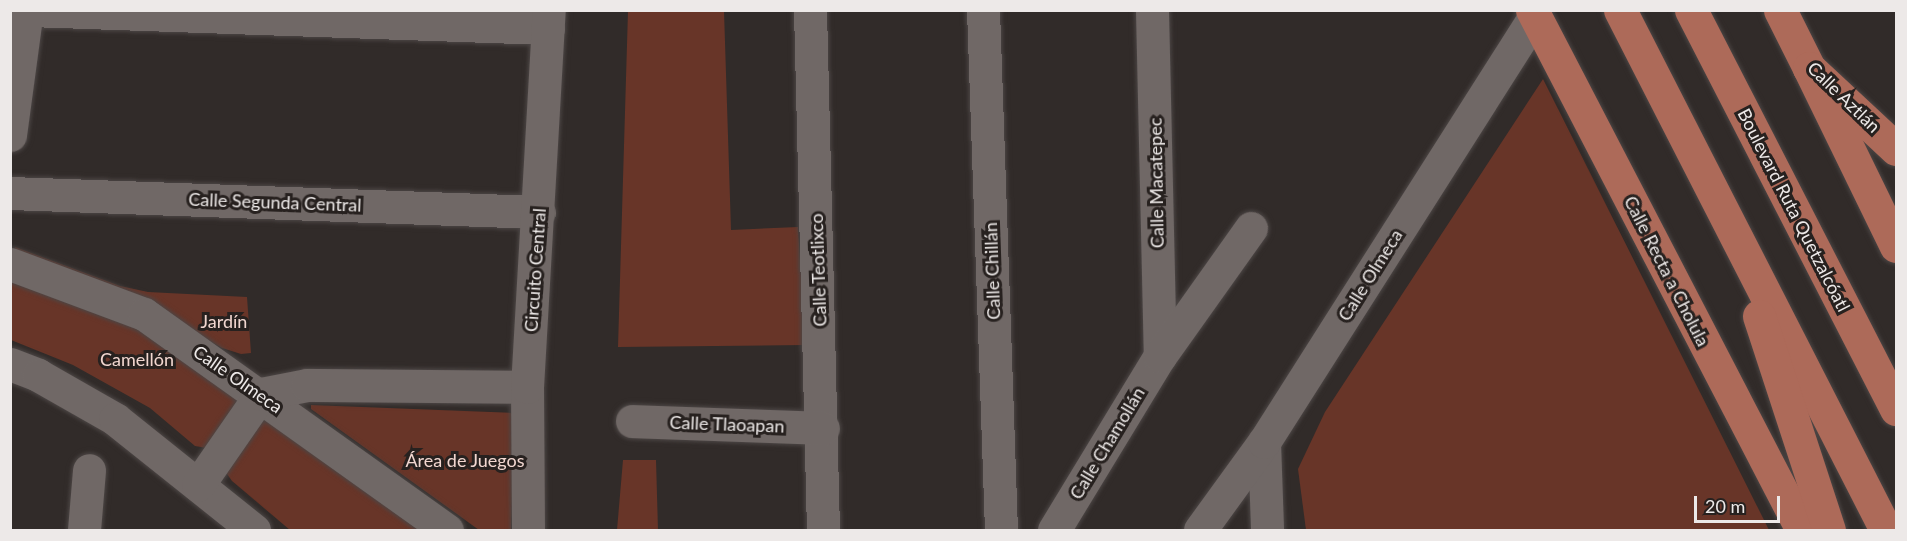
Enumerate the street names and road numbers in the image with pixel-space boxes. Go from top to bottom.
street label: Calle Aztlán [1803,57,1885,137]
street label: Boulevard Ruta Quetzalcóatl [1733,105,1855,315]
street label: Calle Macatepec [1144,118,1168,248]
street label: Calle Segunda Central [188,188,362,216]
street label: Calle Recta a Cholula [1620,192,1714,350]
street label: Circuito Central [520,207,550,333]
street label: Calle Teotlixco [805,213,831,327]
street label: Calle Chillán [980,222,1004,320]
street label: Calle Olmeca [1333,225,1407,325]
street label: Calle Olmeca [189,340,287,418]
street label: Calle Chamollán [1065,383,1149,503]
street label: Calle Tlaoapan [669,411,785,437]

